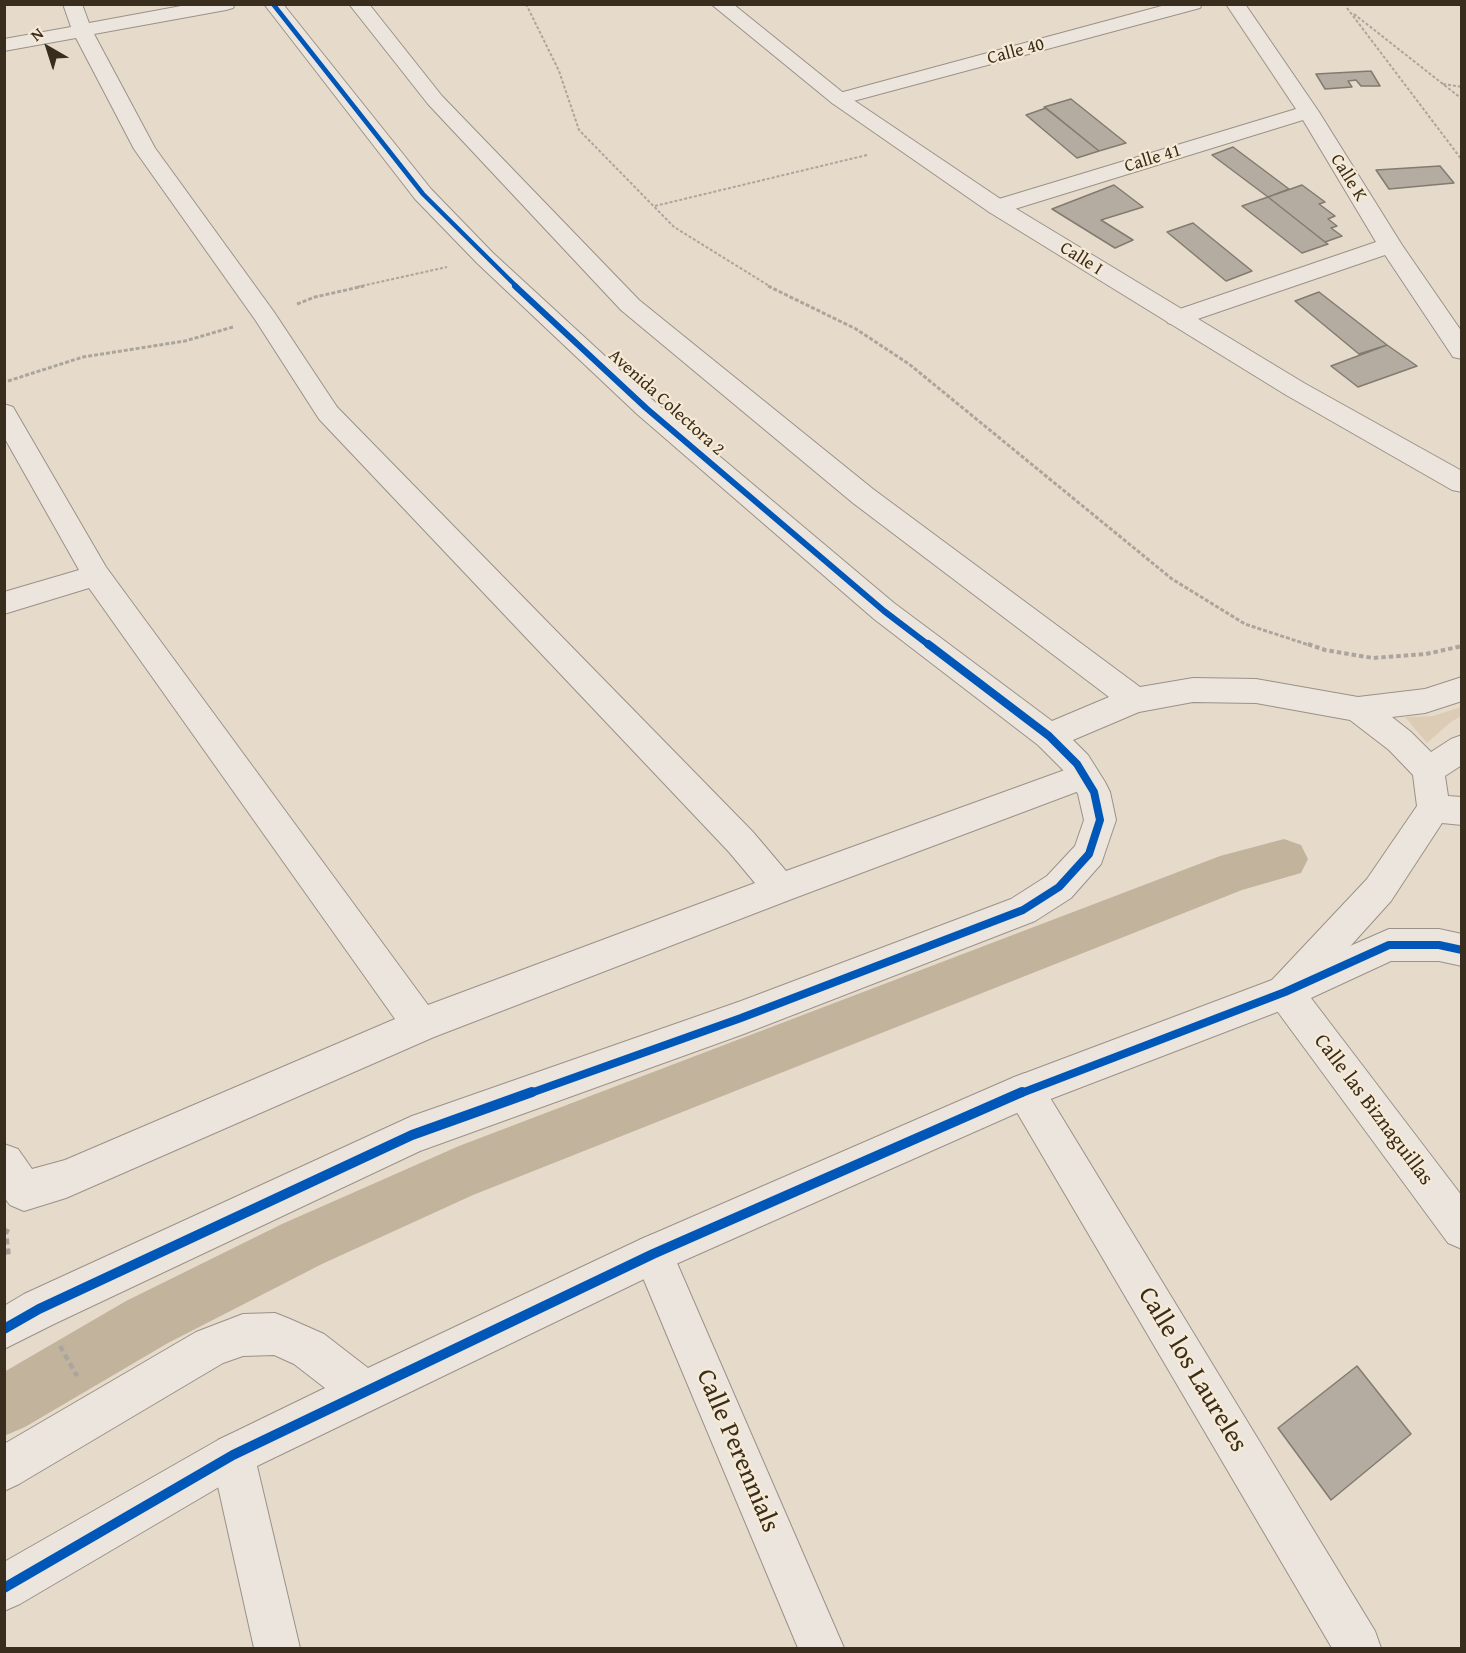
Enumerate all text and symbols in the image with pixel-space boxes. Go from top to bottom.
north arrow [18,18,78,78]
text: N [25,21,48,47]
street label: Calle 40 [985,34,1047,70]
street label: Calle 41 [1122,140,1184,178]
street label: Calle K [1325,150,1371,206]
street label: Calle I [1056,238,1106,280]
street label: Avenida Colectora 2 [604,345,728,461]
street label: Calle las Biznaguillas [1308,1029,1438,1191]
street label: Calle los Laureles [1130,1282,1254,1458]
street label: Calle Perennials [689,1365,785,1537]

